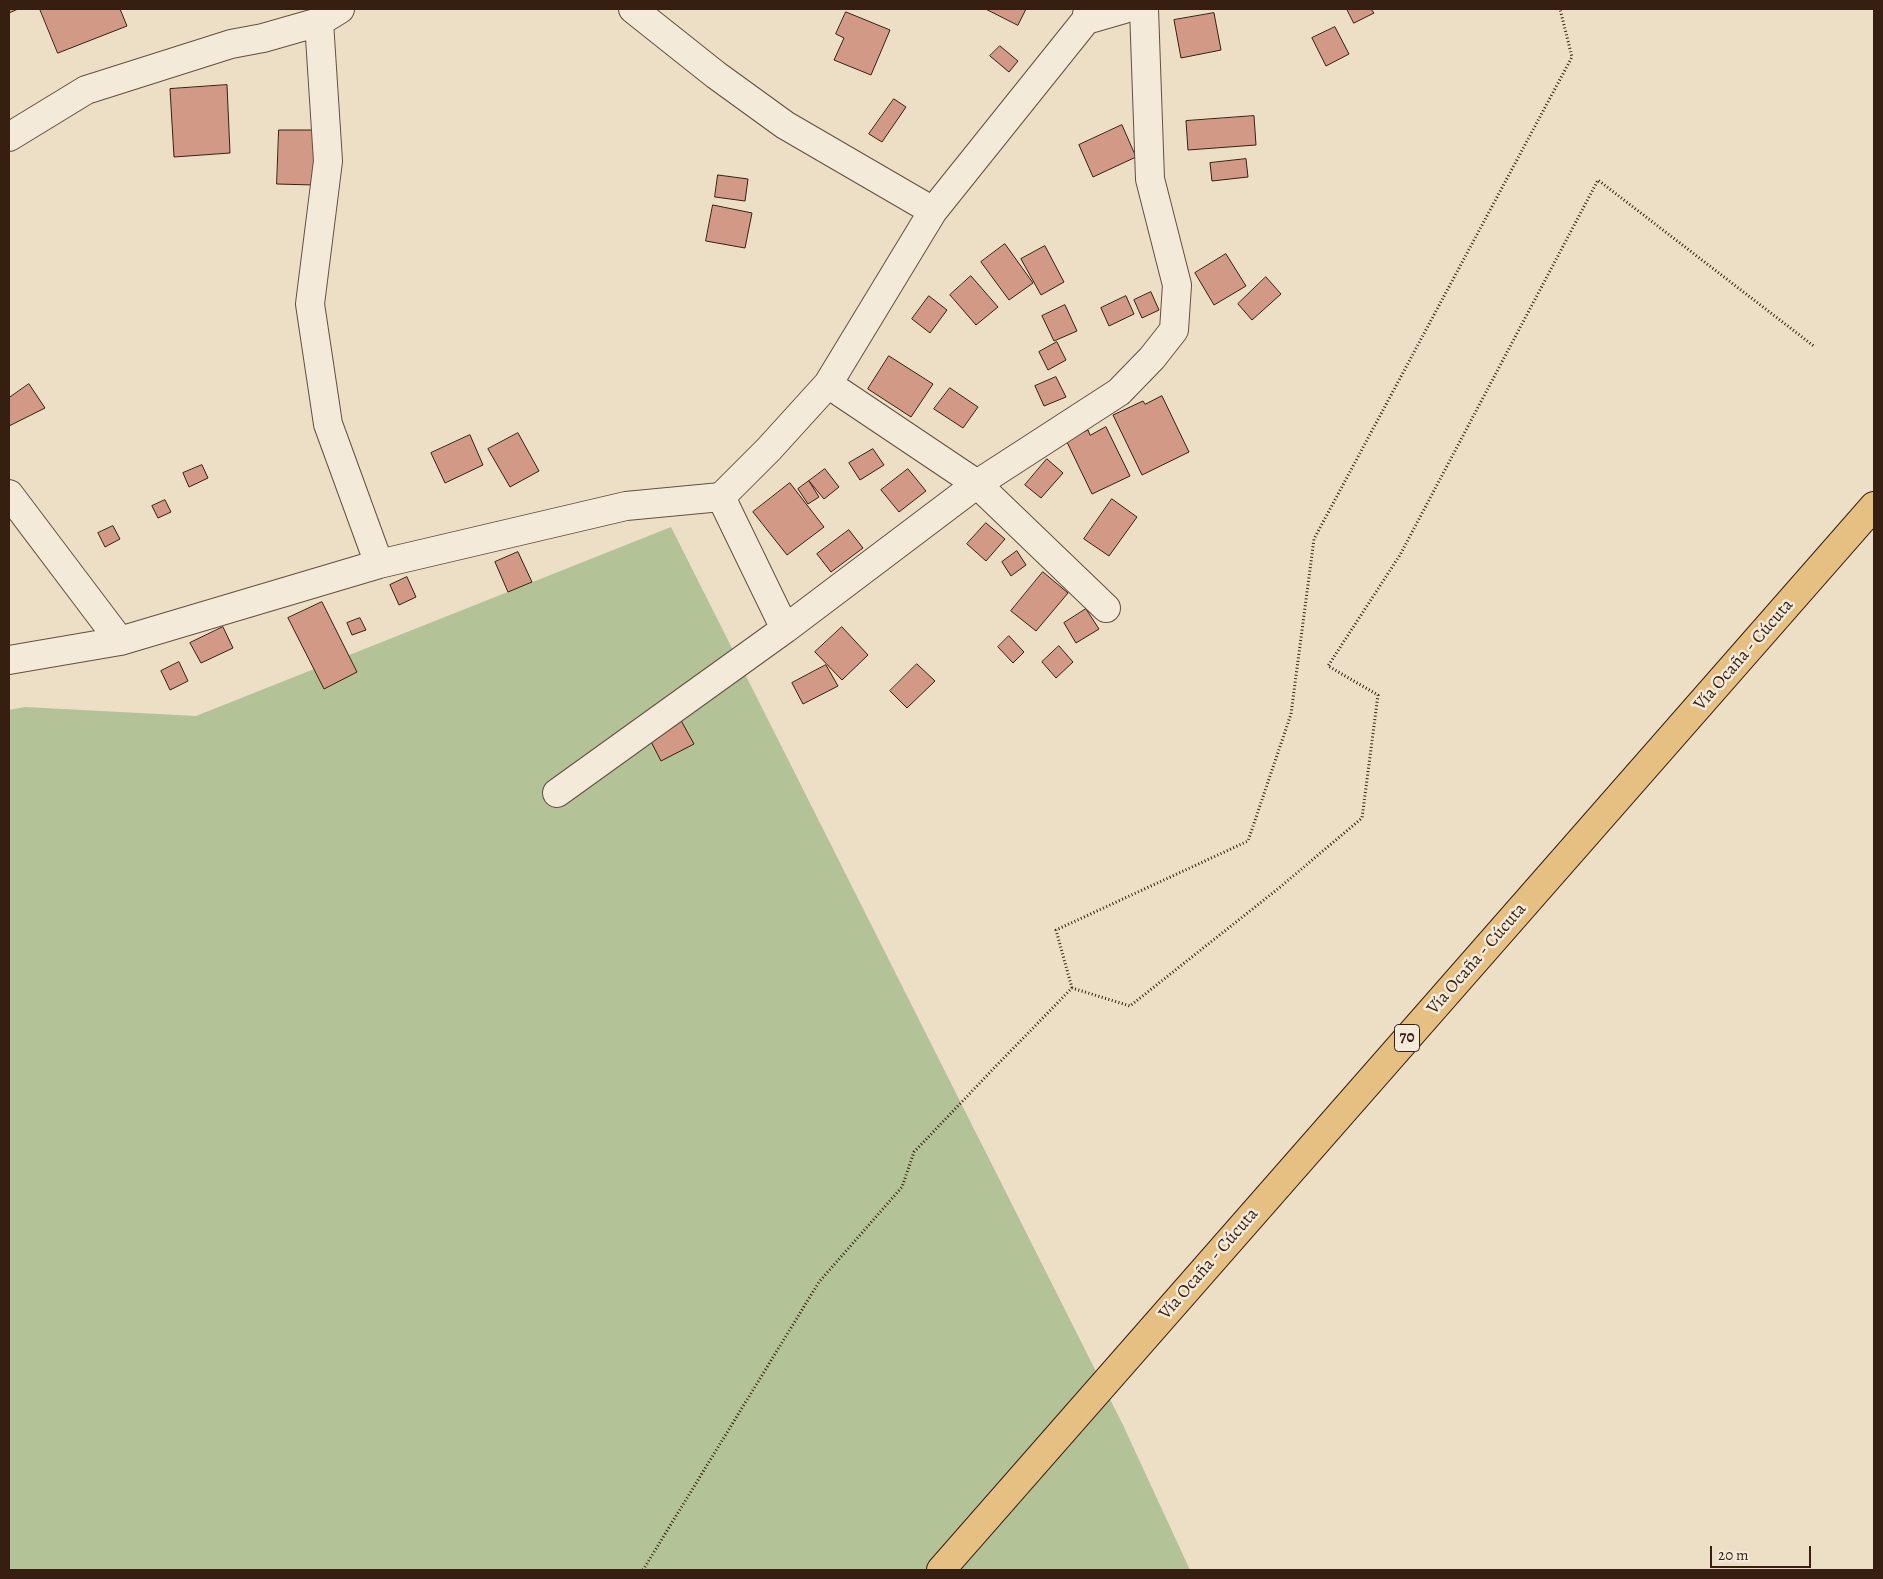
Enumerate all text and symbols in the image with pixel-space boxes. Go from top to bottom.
street label: Vía Ocaña - Cúcuta [1690,595,1798,715]
street label: Vía Ocaña - Cúcuta [1423,899,1531,1019]
road number: 70 [1394,1024,1420,1052]
street label: Vía Ocaña - Cúcuta [1155,1204,1263,1324]
scale bar [1713,1536,1814,1568]
text: 20 m [1718,1545,1749,1565]

